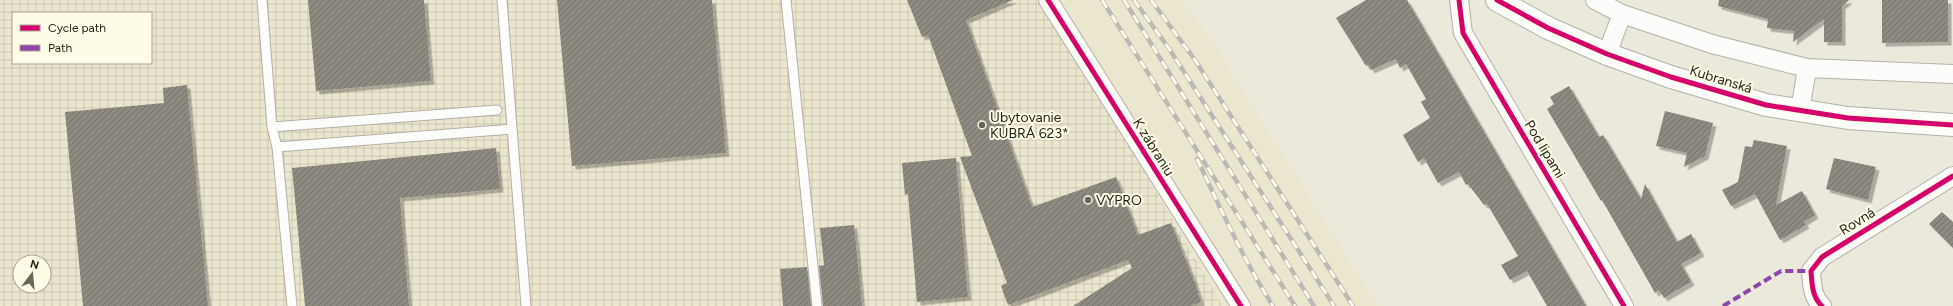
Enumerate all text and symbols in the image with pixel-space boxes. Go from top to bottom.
legend [12,12,152,64]
text: Cycle path [48,21,106,35]
text: Path [48,41,72,55]
street label: Kubranská [1688,62,1754,97]
place label: Ubytovanie KUBRÁ 623* [990,109,1069,142]
street label: K zábraniu [1129,115,1178,179]
street label: Pod lipami [1521,117,1569,181]
marker: Ubytovanie KUBRÁ 623* [977,120,987,130]
place label: VYPRO [1096,192,1142,209]
marker: VYPRO [1083,195,1093,205]
street label: Rovná [1836,204,1878,239]
north arrow [12,254,52,294]
text: N [29,257,41,272]

